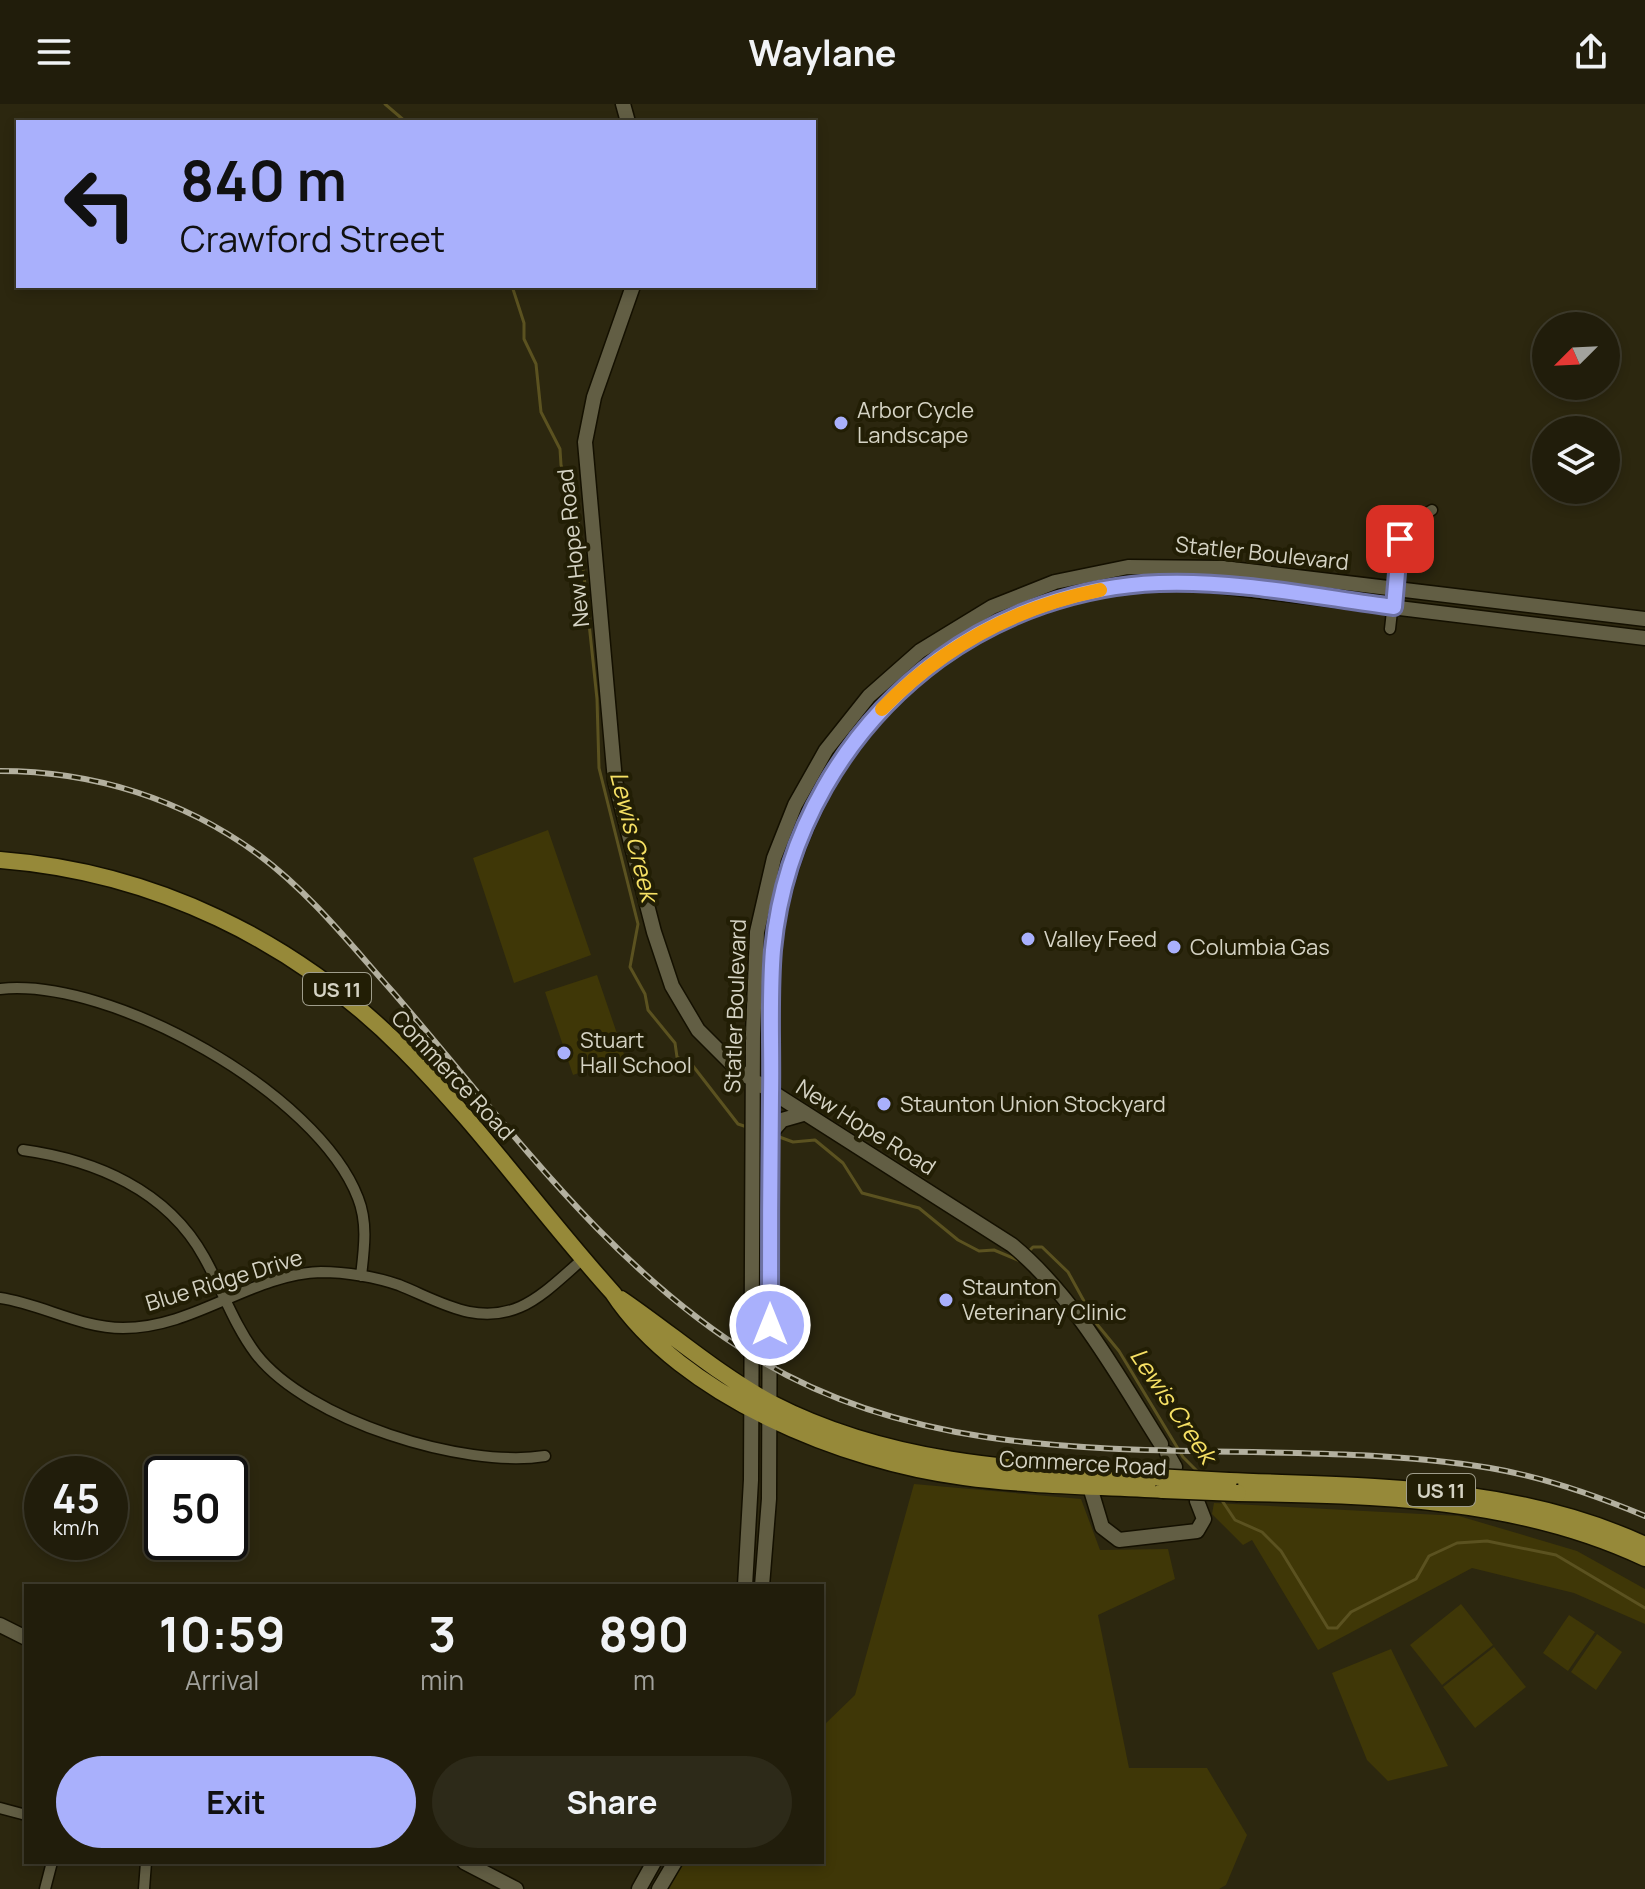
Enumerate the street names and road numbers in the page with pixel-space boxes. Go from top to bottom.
street label: New Hope Road [550,467,596,629]
street label: Statler Boulevard [1174,529,1350,577]
street label: Statler Boulevard [717,918,753,1094]
road number: US 11 [303,973,371,1005]
street label: Commerce Road [385,1003,521,1147]
street label: New Hope Road [791,1072,941,1182]
street label: Blue Ridge Drive [142,1242,306,1318]
street label: Commerce Road [998,1444,1168,1482]
road number: US 11 [1407,1474,1475,1506]

